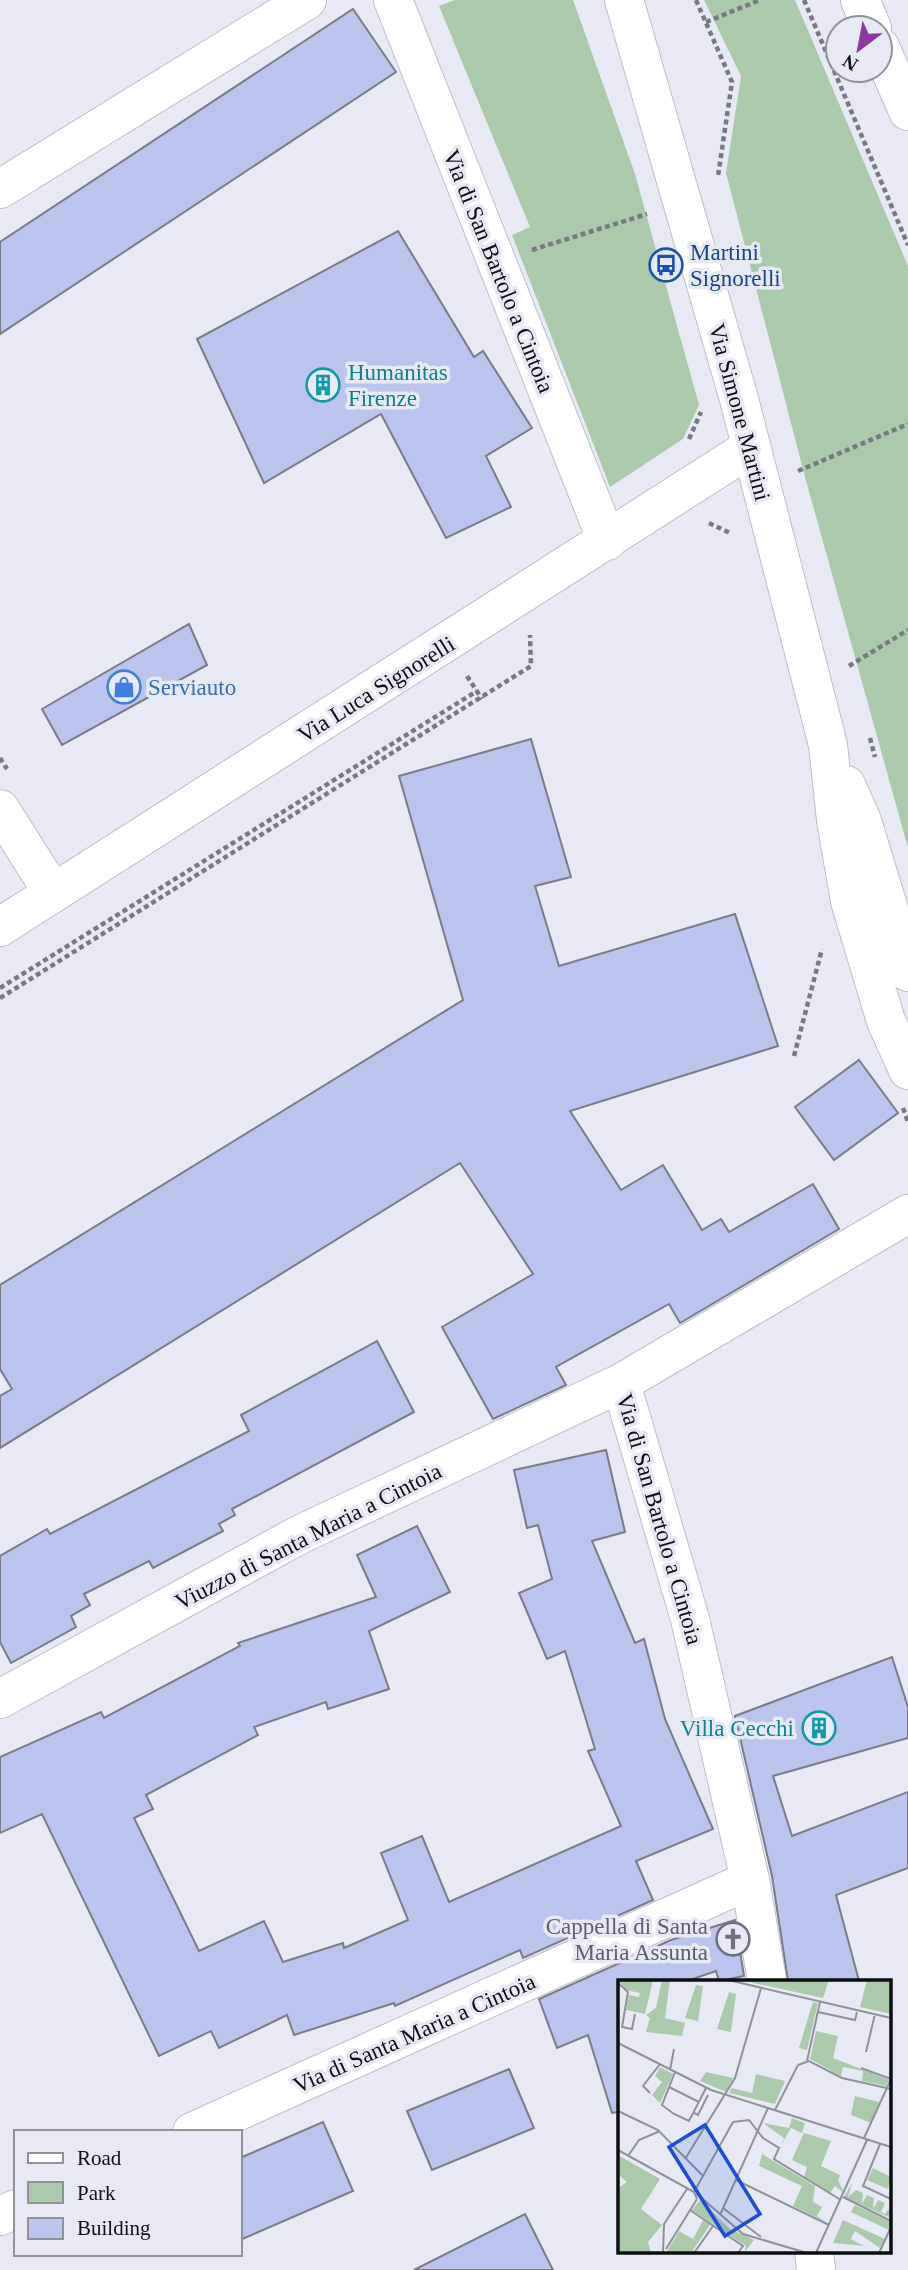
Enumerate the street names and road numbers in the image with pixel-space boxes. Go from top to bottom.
street label: Via di San Bartolo a Cintoia [438,146,559,396]
street label: Via Simone Martini [704,321,775,504]
street label: Via Luca Signorelli [293,631,459,748]
street label: Via di San Bartolo a Cintoia [612,1391,707,1647]
street label: Viuzzo di Santa Maria a Cintoia [171,1458,446,1615]
street label: Via di Santa Maria a Cintoia [289,1969,539,2098]

